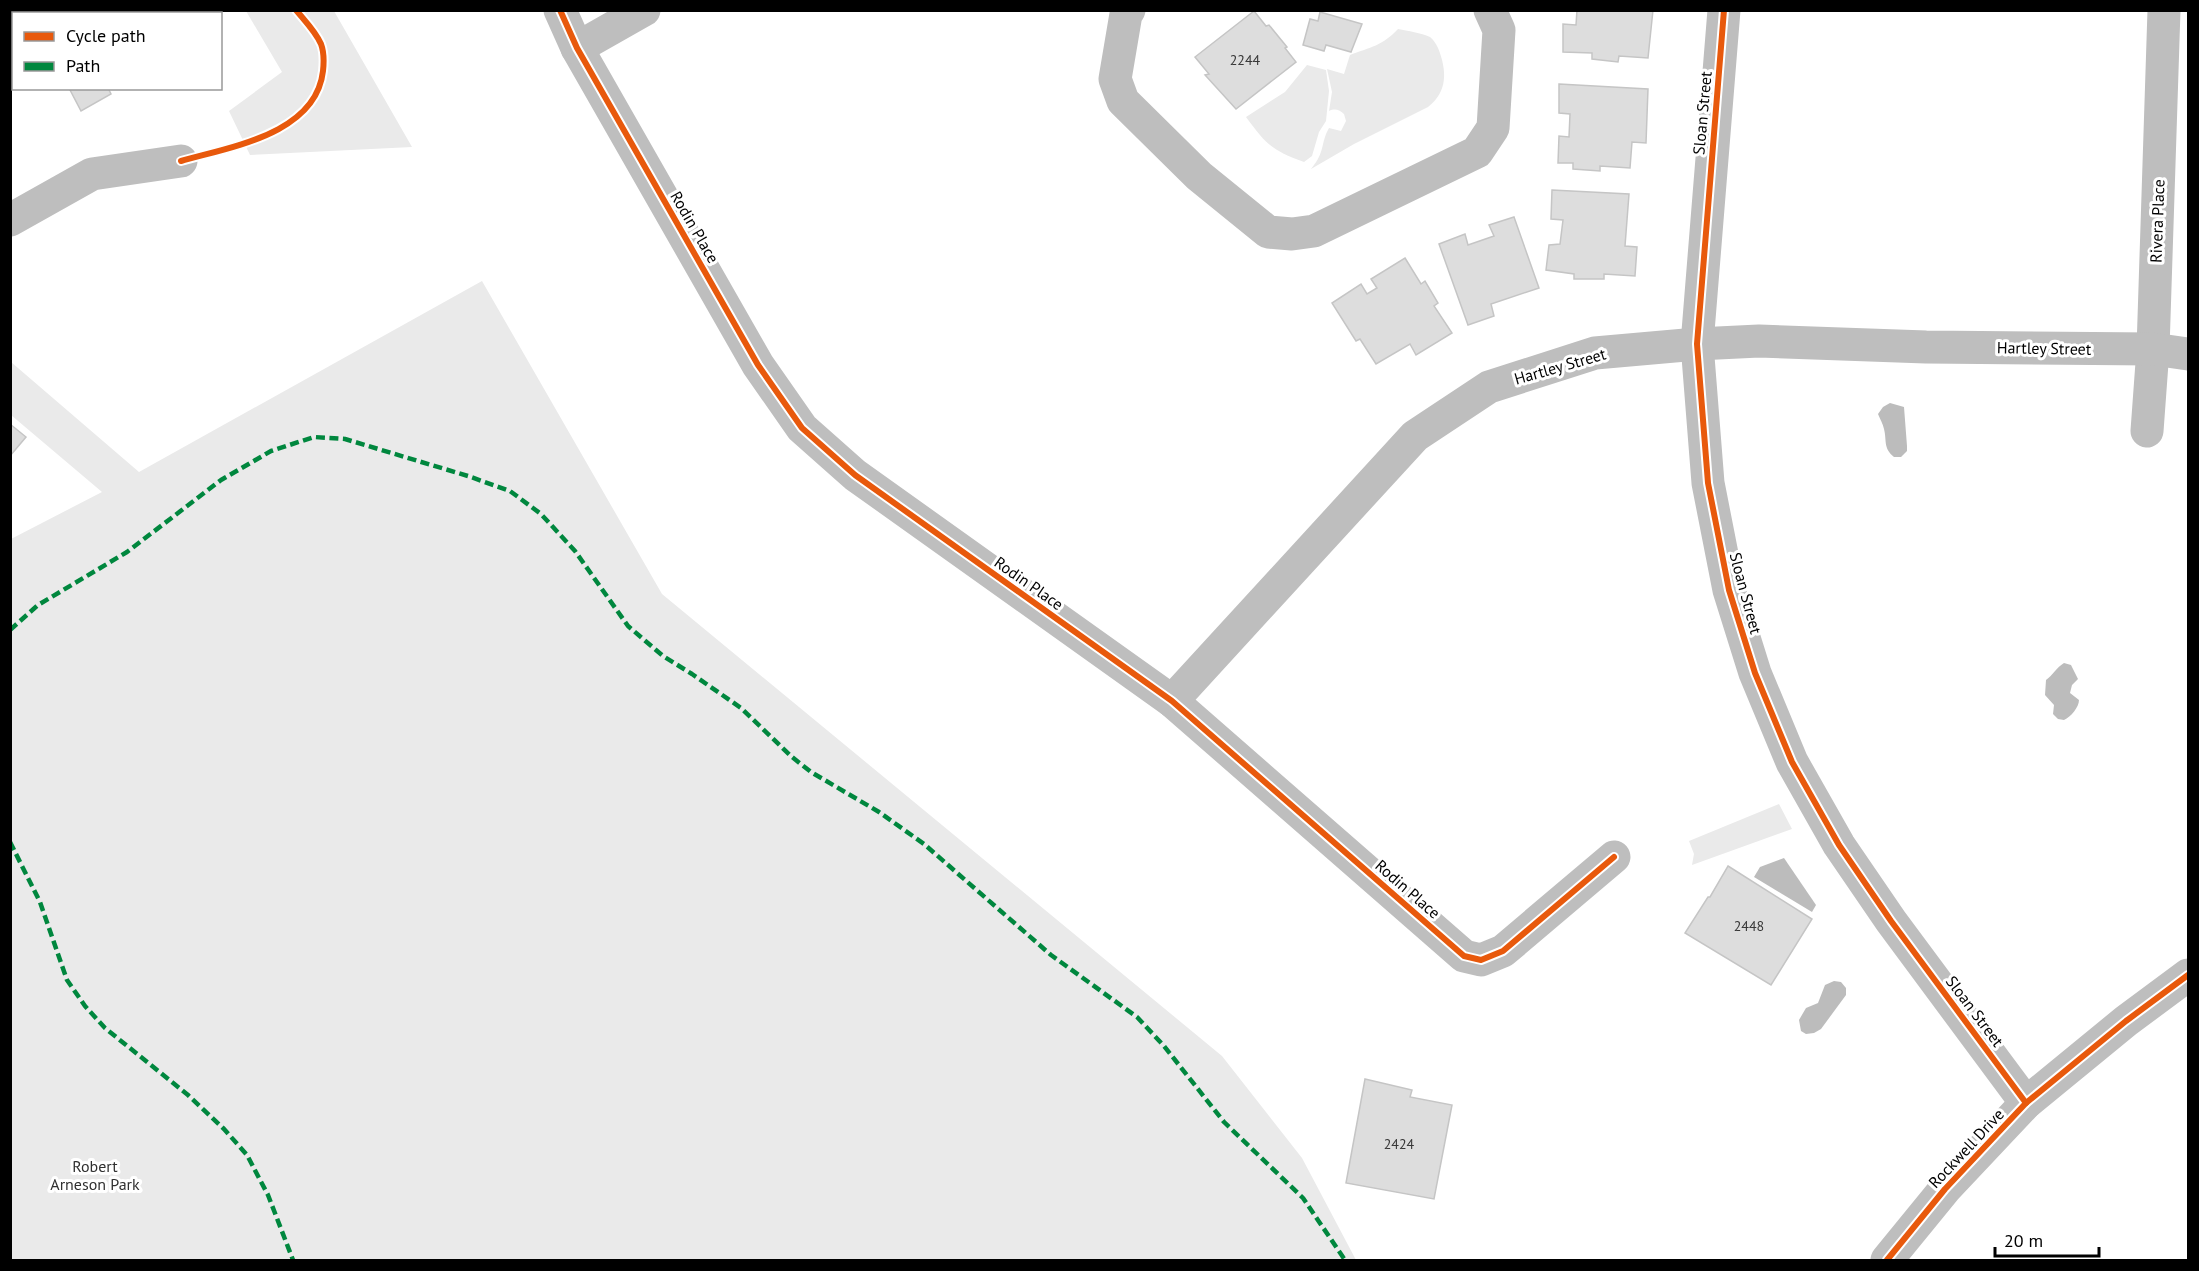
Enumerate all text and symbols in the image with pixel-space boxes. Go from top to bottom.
legend [12,12,222,90]
text: Cycle path [66,24,146,47]
house number: 2244 [1230,51,1261,69]
text: Path [66,54,100,77]
street label: Sloan Street [1688,70,1716,156]
street label: Rivera Place [2146,179,2168,263]
street label: Rodin Place [666,187,724,267]
street label: Hartley Street [1997,337,2092,359]
street label: Hartley Street [1512,343,1609,389]
street label: Sloan Street [1726,550,1767,637]
street label: Rodin Place [991,552,1067,614]
street label: Rodin Place [1371,855,1445,923]
house number: 2448 [1734,917,1764,935]
street label: Sloan Street [1942,972,2008,1051]
street label: Rockwell Drive [1924,1104,2008,1192]
house number: 2424 [1384,1135,1415,1153]
park label: Robert Arneson Park [50,1156,140,1194]
scale bar [1995,1220,2098,1258]
text: 20 m [2004,1229,2043,1252]

